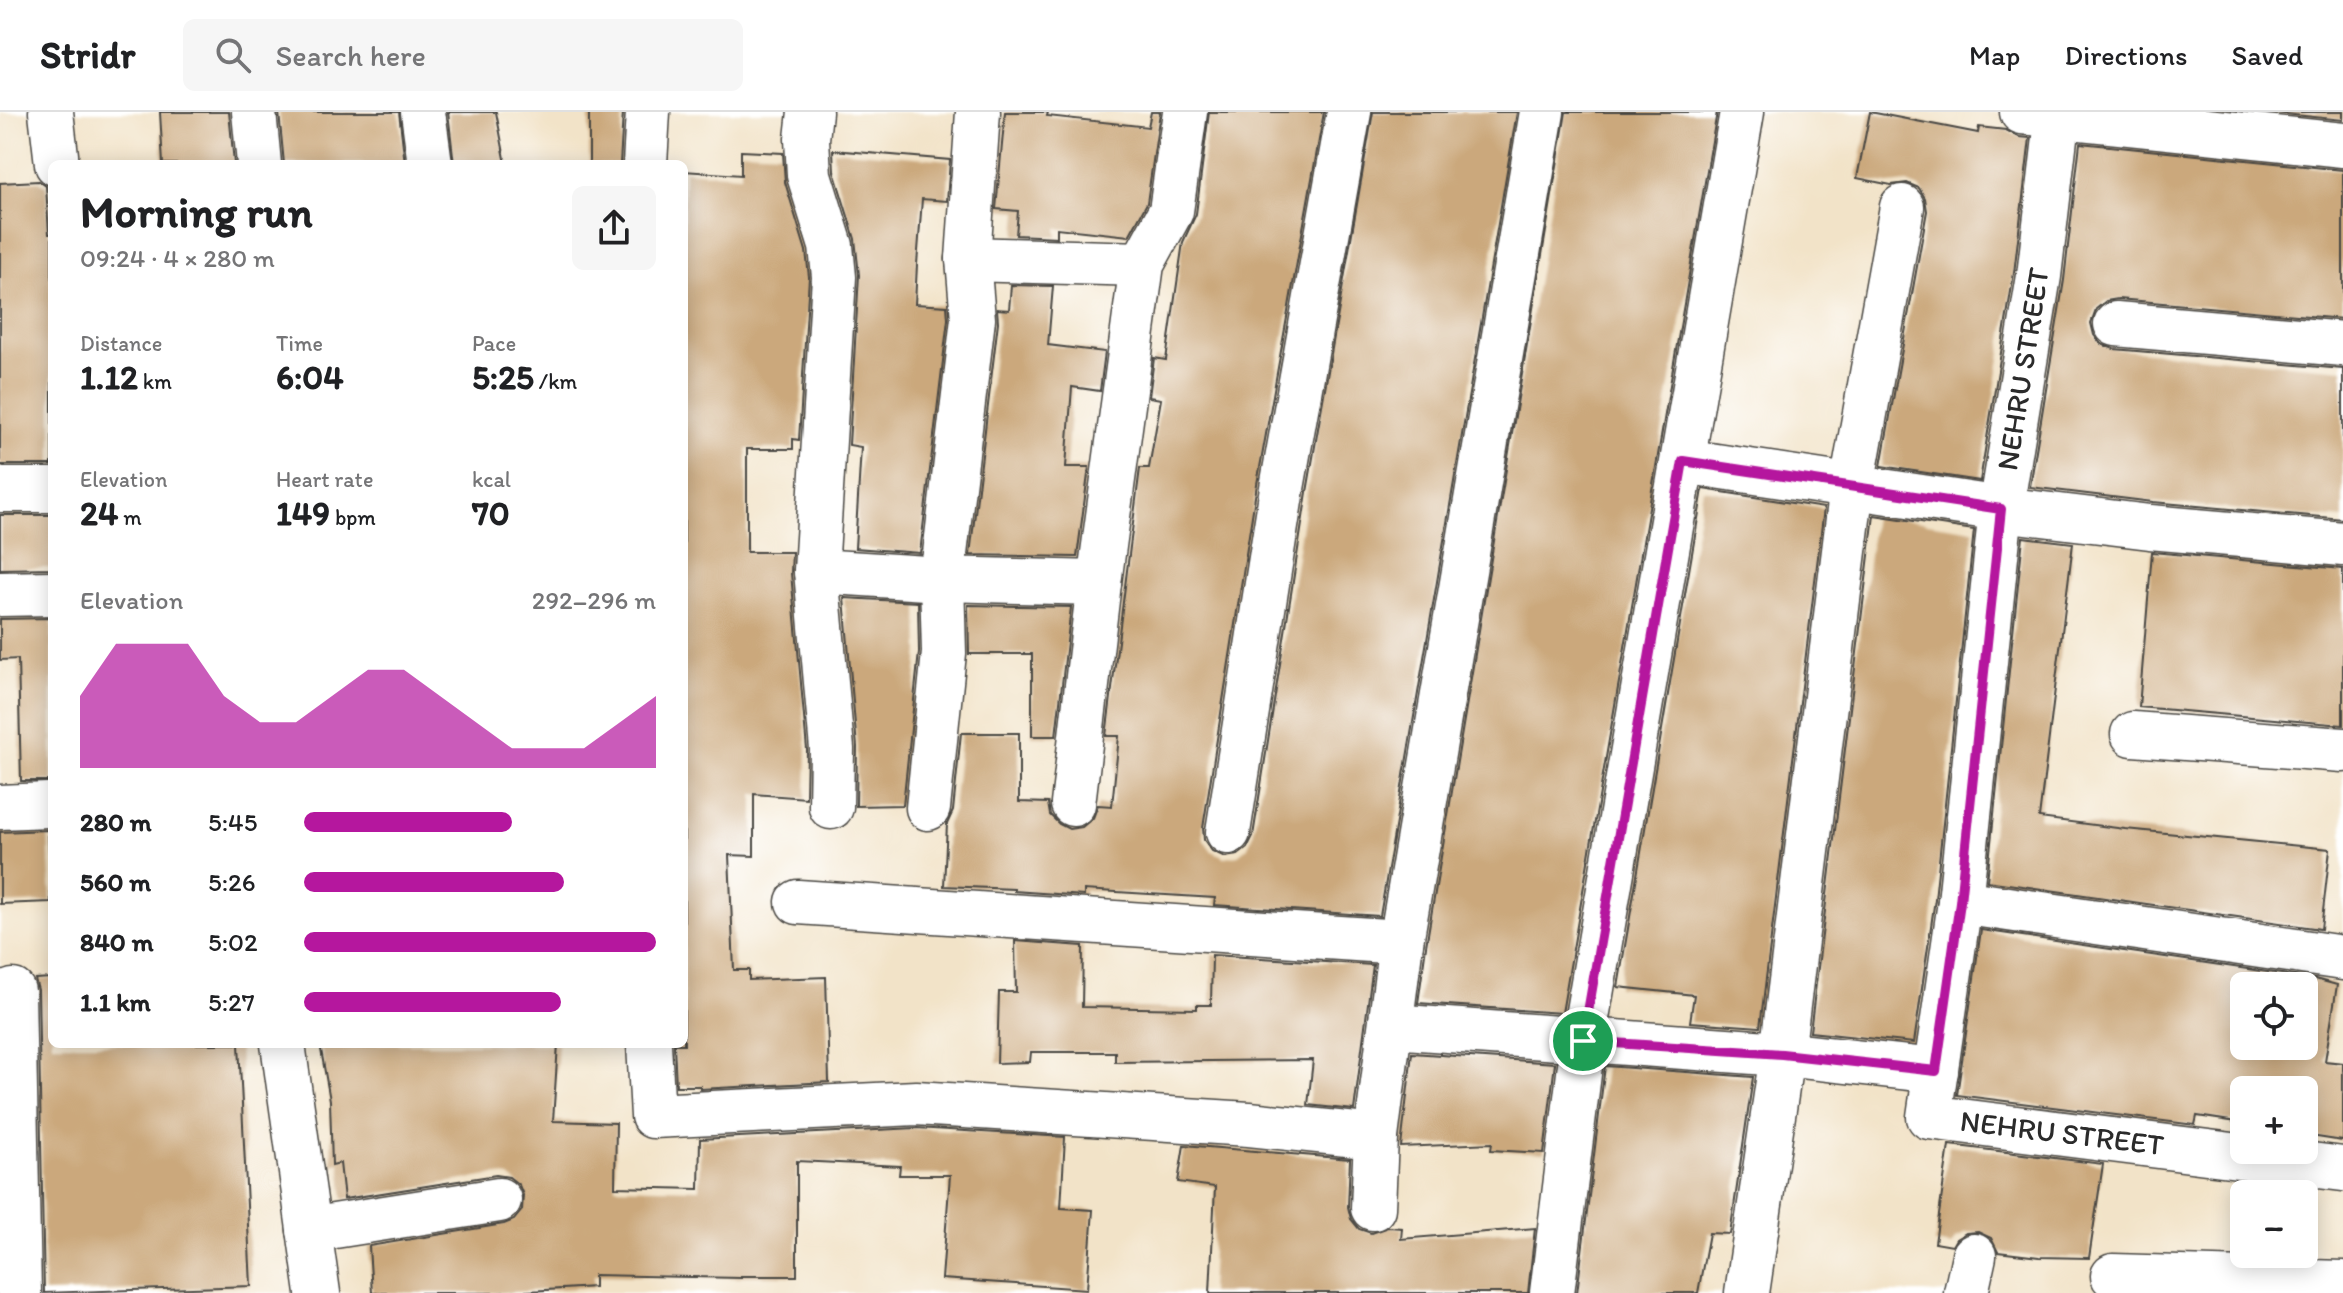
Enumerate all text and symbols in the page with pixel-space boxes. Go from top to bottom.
search box [183,19,743,91]
text: Stridr [40,32,135,78]
icon: search [211,33,255,77]
text: Search here [275,37,426,74]
text: Map [1969,38,2020,72]
text: Directions [2064,38,2188,72]
text: Saved [2232,38,2303,72]
text: Morning run [80,185,313,238]
button: share [572,186,656,270]
text: 09:24 · 4 × 280 m [80,242,275,274]
street label: NEHRU STREET [1988,265,2057,473]
text: Distance [80,330,162,357]
text: Time [276,330,323,357]
text: Pace [472,330,516,357]
text: 1.12 [80,357,138,398]
text: 6:04 [276,357,344,398]
text: 5:25 [472,357,534,398]
text: km [138,368,172,395]
text: /km [534,368,577,395]
text: Elevation [80,466,167,493]
text: Heart rate [276,466,373,493]
text: kcal [472,466,511,493]
text: 24 [80,493,118,534]
text: 149 [276,493,330,534]
text: 70 [472,493,510,534]
text: m [118,504,142,531]
text: bpm [330,504,376,531]
text: Elevation [80,584,183,616]
text: 292–296 m [532,584,656,616]
text: 280 m [80,806,152,838]
text: 5:45 [208,806,257,838]
text: 560 m [80,866,151,898]
text: 5:26 [208,866,255,898]
text: 840 m [80,926,154,958]
text: 5:02 [208,926,258,958]
map controls [2230,972,2318,1268]
button: locate [2230,972,2318,1060]
text: 1.1 km [80,986,151,1018]
text: 5:27 [208,986,255,1018]
pin [1549,1007,1617,1075]
icon: arrive [1561,1019,1605,1063]
button: + [2230,1076,2318,1164]
street label: NEHRU STREET [1958,1102,2166,1163]
button: − [2230,1180,2318,1268]

